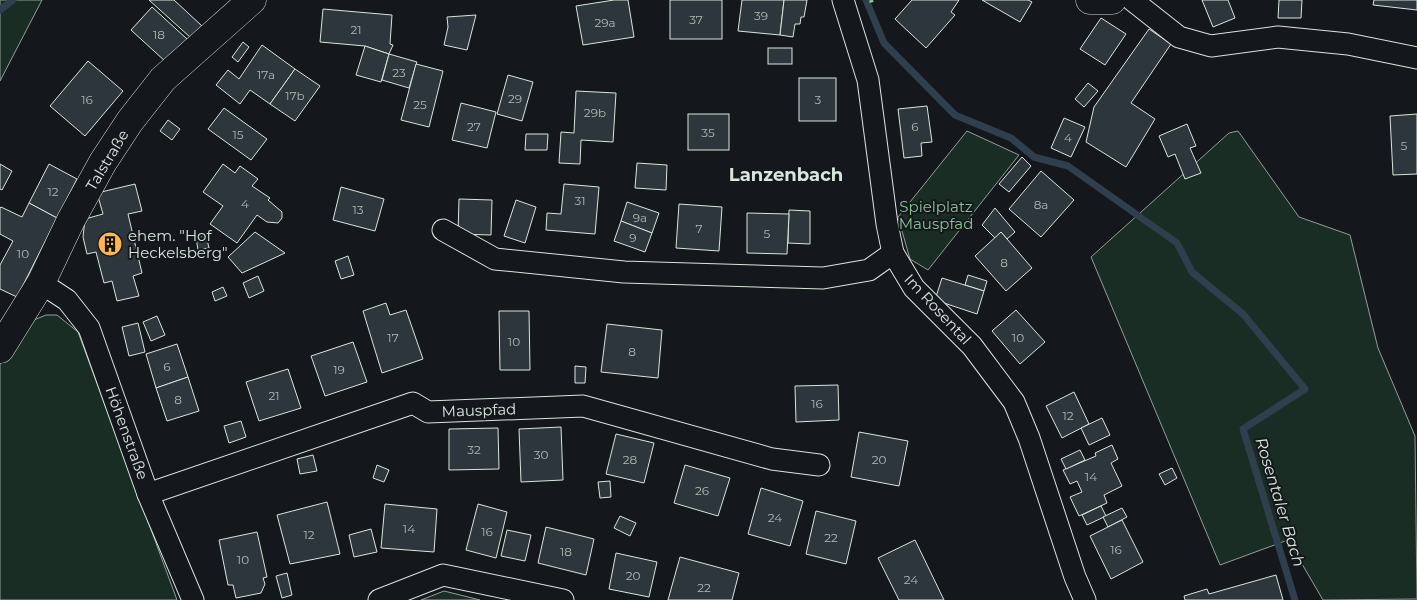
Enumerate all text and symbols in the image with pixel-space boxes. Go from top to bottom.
house number: 39 [754,8,768,23]
house number: 37 [689,12,703,27]
house number: 29a [594,15,616,30]
house number: 21 [350,22,362,37]
house number: 18 [153,27,165,42]
house number: 23 [392,65,406,80]
house number: 17a [257,67,275,82]
house number: 17b [285,88,305,103]
house number: 29 [508,91,522,106]
house number: 16 [81,92,93,107]
house number: 3 [815,92,822,107]
house number: 25 [413,97,427,112]
house number: 29b [584,105,606,120]
house number: 27 [467,119,481,134]
house number: 6 [911,119,919,134]
house number: 35 [701,125,715,140]
street label: Talstraße [81,126,133,194]
house number: 15 [232,127,244,142]
house number: 4 [1064,130,1072,145]
house number: 5 [1401,138,1408,153]
district label: Lanzenbach [729,164,843,186]
house number: 12 [47,184,59,199]
house number: 31 [574,193,586,208]
house number: 4 [241,196,249,211]
park label: Spielplatz Mauspfad [899,197,973,233]
house number: 8a [1034,197,1048,212]
house number: 13 [352,202,364,217]
house number: 9a [633,210,647,225]
house number: 7 [695,221,703,236]
place label: ehem. "Hof Heckelsberg" [128,226,228,262]
house number: 5 [764,226,771,241]
house number: 9 [629,230,637,245]
building icon: ehem. "Hof Heckelsberg" [97,231,123,257]
house number: 10 [17,246,29,261]
house number: 8 [1000,255,1008,270]
street label: Im Rosental [900,270,976,348]
house number: 17 [387,330,399,345]
house number: 10 [1012,330,1024,345]
house number: 10 [508,334,520,349]
house number: 8 [628,344,636,359]
house number: 6 [163,359,171,374]
house number: 19 [333,362,345,377]
street label: Höhenstraße [101,384,153,482]
house number: 21 [268,388,280,403]
house number: 8 [174,392,182,407]
house number: 16 [811,396,823,411]
street label: Mauspfad [441,399,517,421]
house number: 12 [1062,408,1074,423]
water label: Rosentaler Bach [1251,435,1309,569]
house number: 32 [467,442,481,457]
house number: 30 [534,447,548,462]
house number: 28 [623,452,638,467]
house number: 20 [872,452,886,467]
house number: 14 [1085,469,1097,484]
house number: 26 [695,483,709,498]
house number: 24 [768,510,782,525]
house number: 14 [403,521,415,536]
house number: 16 [481,524,493,539]
house number: 12 [303,527,315,542]
house number: 22 [824,530,838,545]
house number: 16 [1110,542,1122,557]
house number: 18 [560,544,572,559]
house number: 10 [237,552,249,567]
house number: 20 [626,568,640,583]
house number: 24 [904,572,918,587]
house number: 22 [697,580,711,595]

